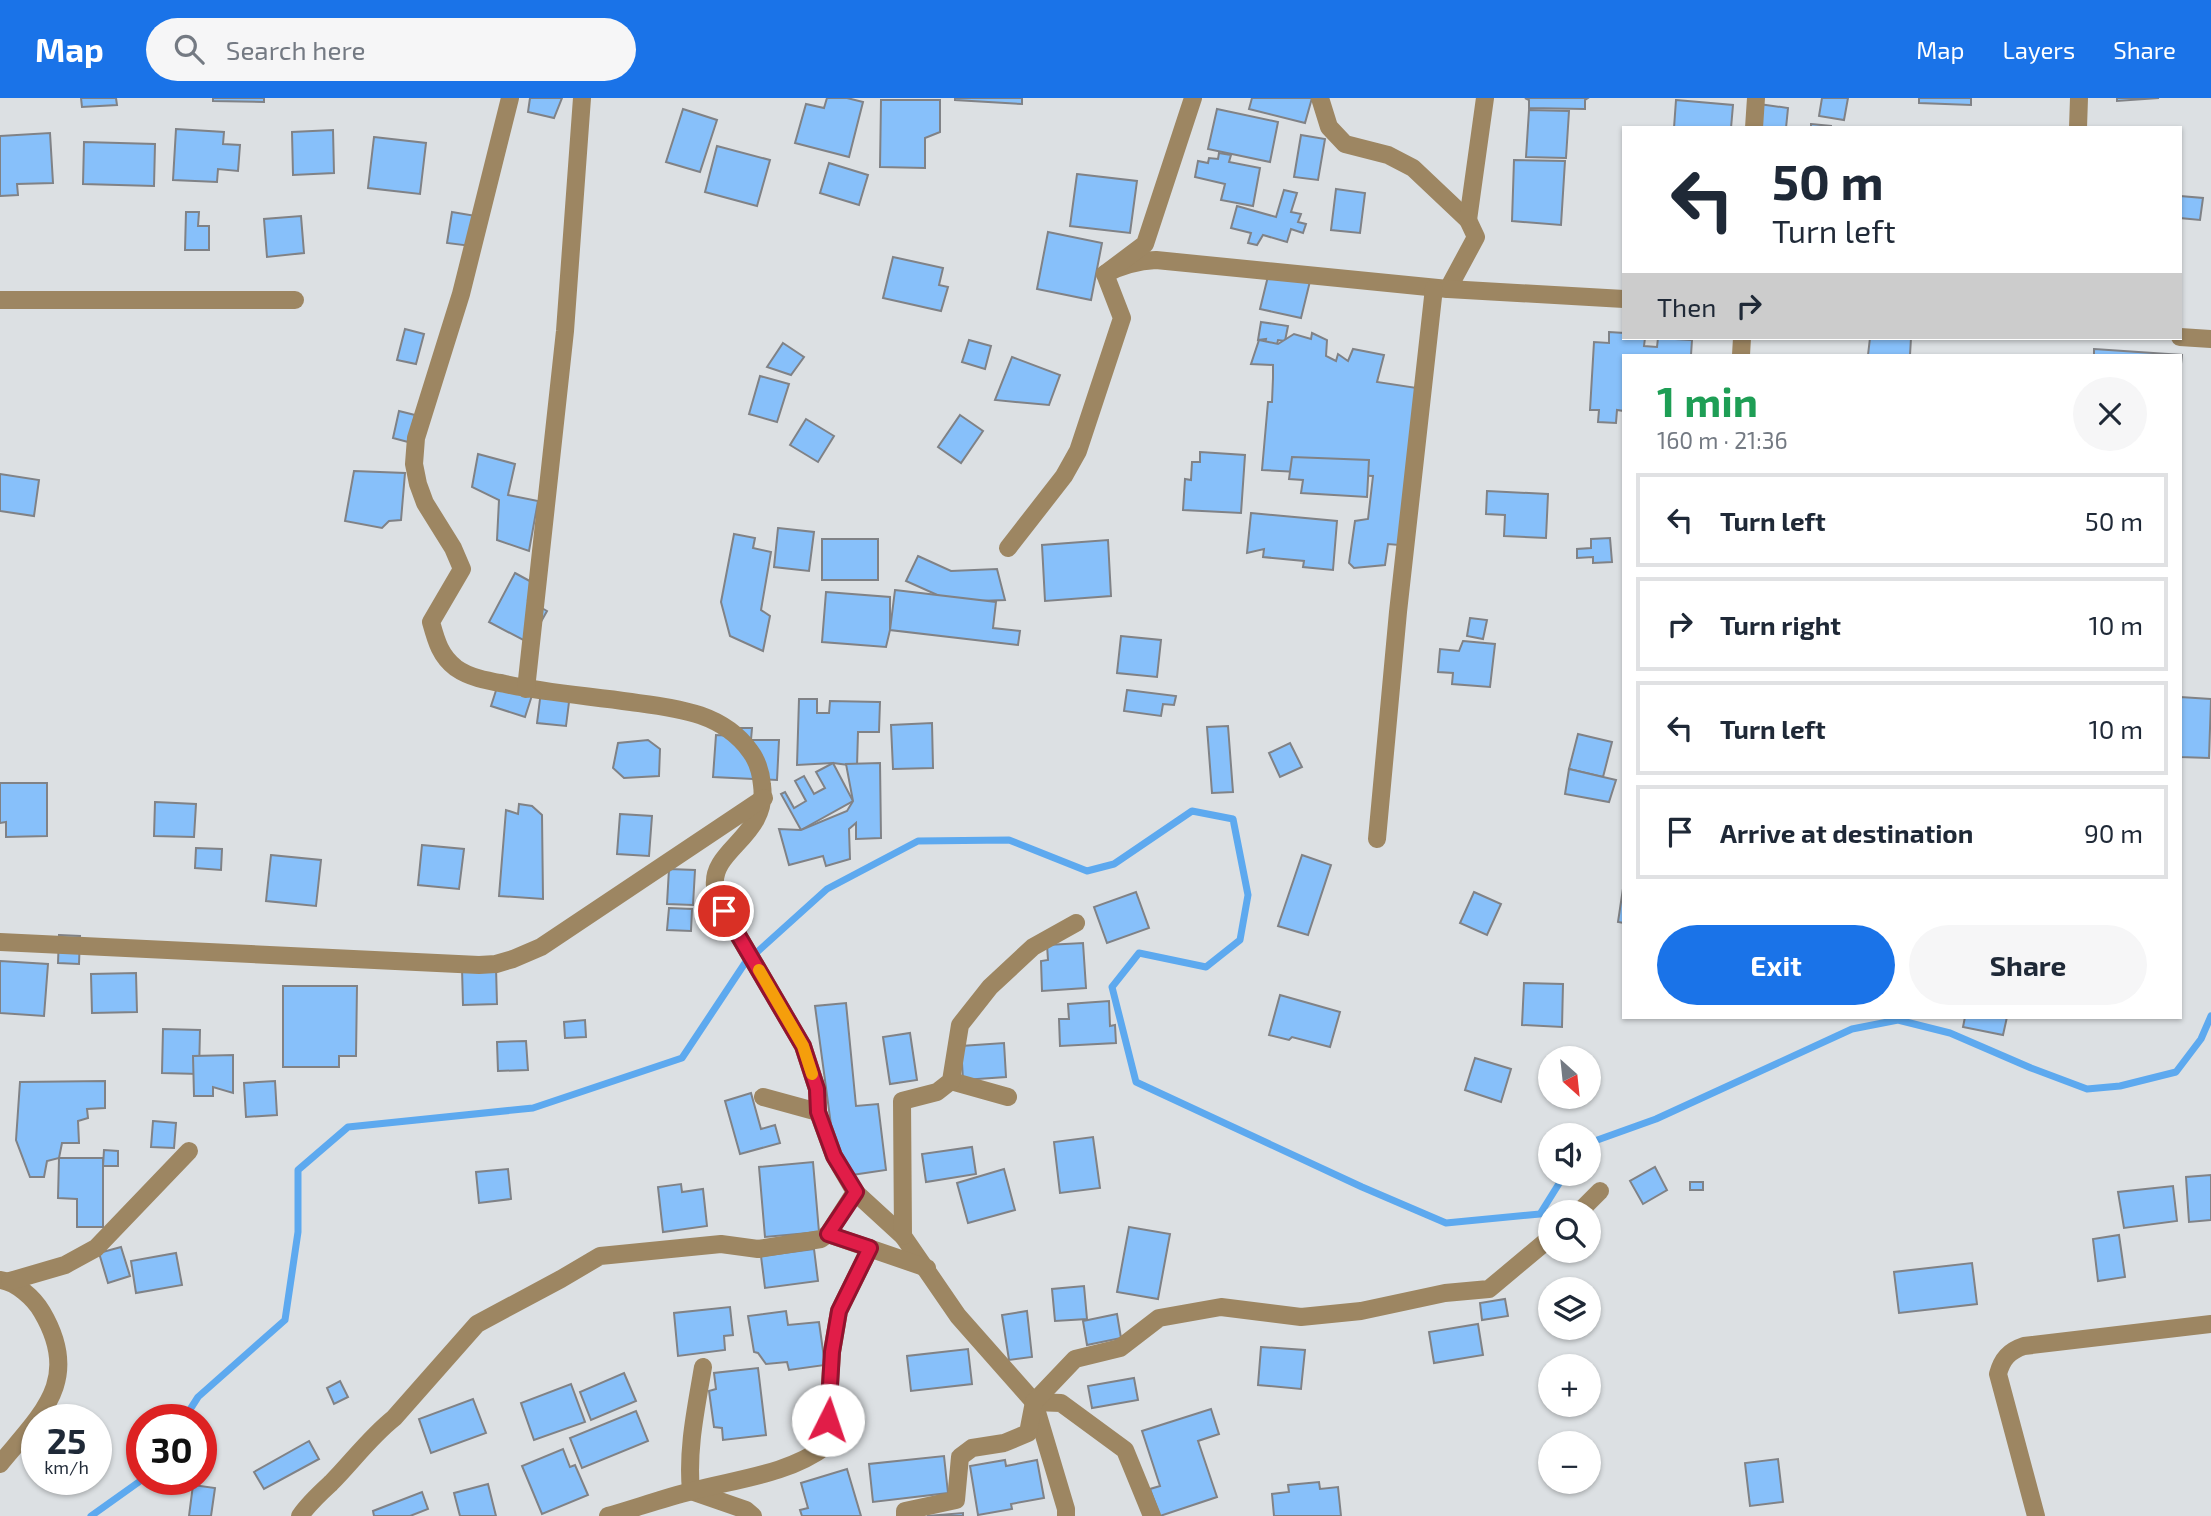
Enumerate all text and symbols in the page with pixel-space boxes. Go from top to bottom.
search box [146,18,636,81]
text: Map [35,29,104,69]
icon: search [170,30,208,68]
text: Search here [226,34,365,65]
text: Map [1916,35,1964,64]
text: Layers [2002,35,2075,64]
text: Share [2113,35,2176,64]
text: 50 m [1772,151,1884,210]
icon: left [1657,154,1748,245]
text: Turn left [1772,211,1896,249]
icon: right [1730,287,1768,325]
text: Then [1657,291,1716,322]
text: 1 min [1657,375,1758,425]
button: close [2073,377,2147,451]
text: 160 m · 21:36 [1657,426,1788,454]
icon: left [1661,501,1699,539]
text: Turn left [1720,505,1826,536]
text: 50 m [2085,505,2143,536]
icon: right [1661,605,1699,643]
text: Turn right [1720,609,1841,640]
text: 10 m [2088,609,2143,640]
icon: left [1661,709,1699,747]
text: Turn left [1720,713,1826,744]
text: 10 m [2088,713,2143,744]
icon: arrive [1661,813,1699,851]
text: Arrive at destination [1720,817,1973,848]
text: 90 m [2084,817,2143,848]
pin [694,881,754,941]
icon: arrive [705,892,743,930]
button: Exit [1657,925,1895,1005]
button: Share [1909,925,2147,1005]
north arrow [1538,1046,1601,1110]
map controls [1538,1046,1601,1494]
button: sound [1538,1123,1601,1186]
button: search [1538,1200,1601,1263]
button: layers [1538,1277,1601,1340]
button: + [1538,1354,1601,1417]
position arrow [791,1383,865,1457]
speed limit sign: 30 [126,1404,217,1495]
text: 25 [47,1419,86,1461]
button: − [1538,1431,1601,1494]
text: km/h [44,1456,89,1478]

